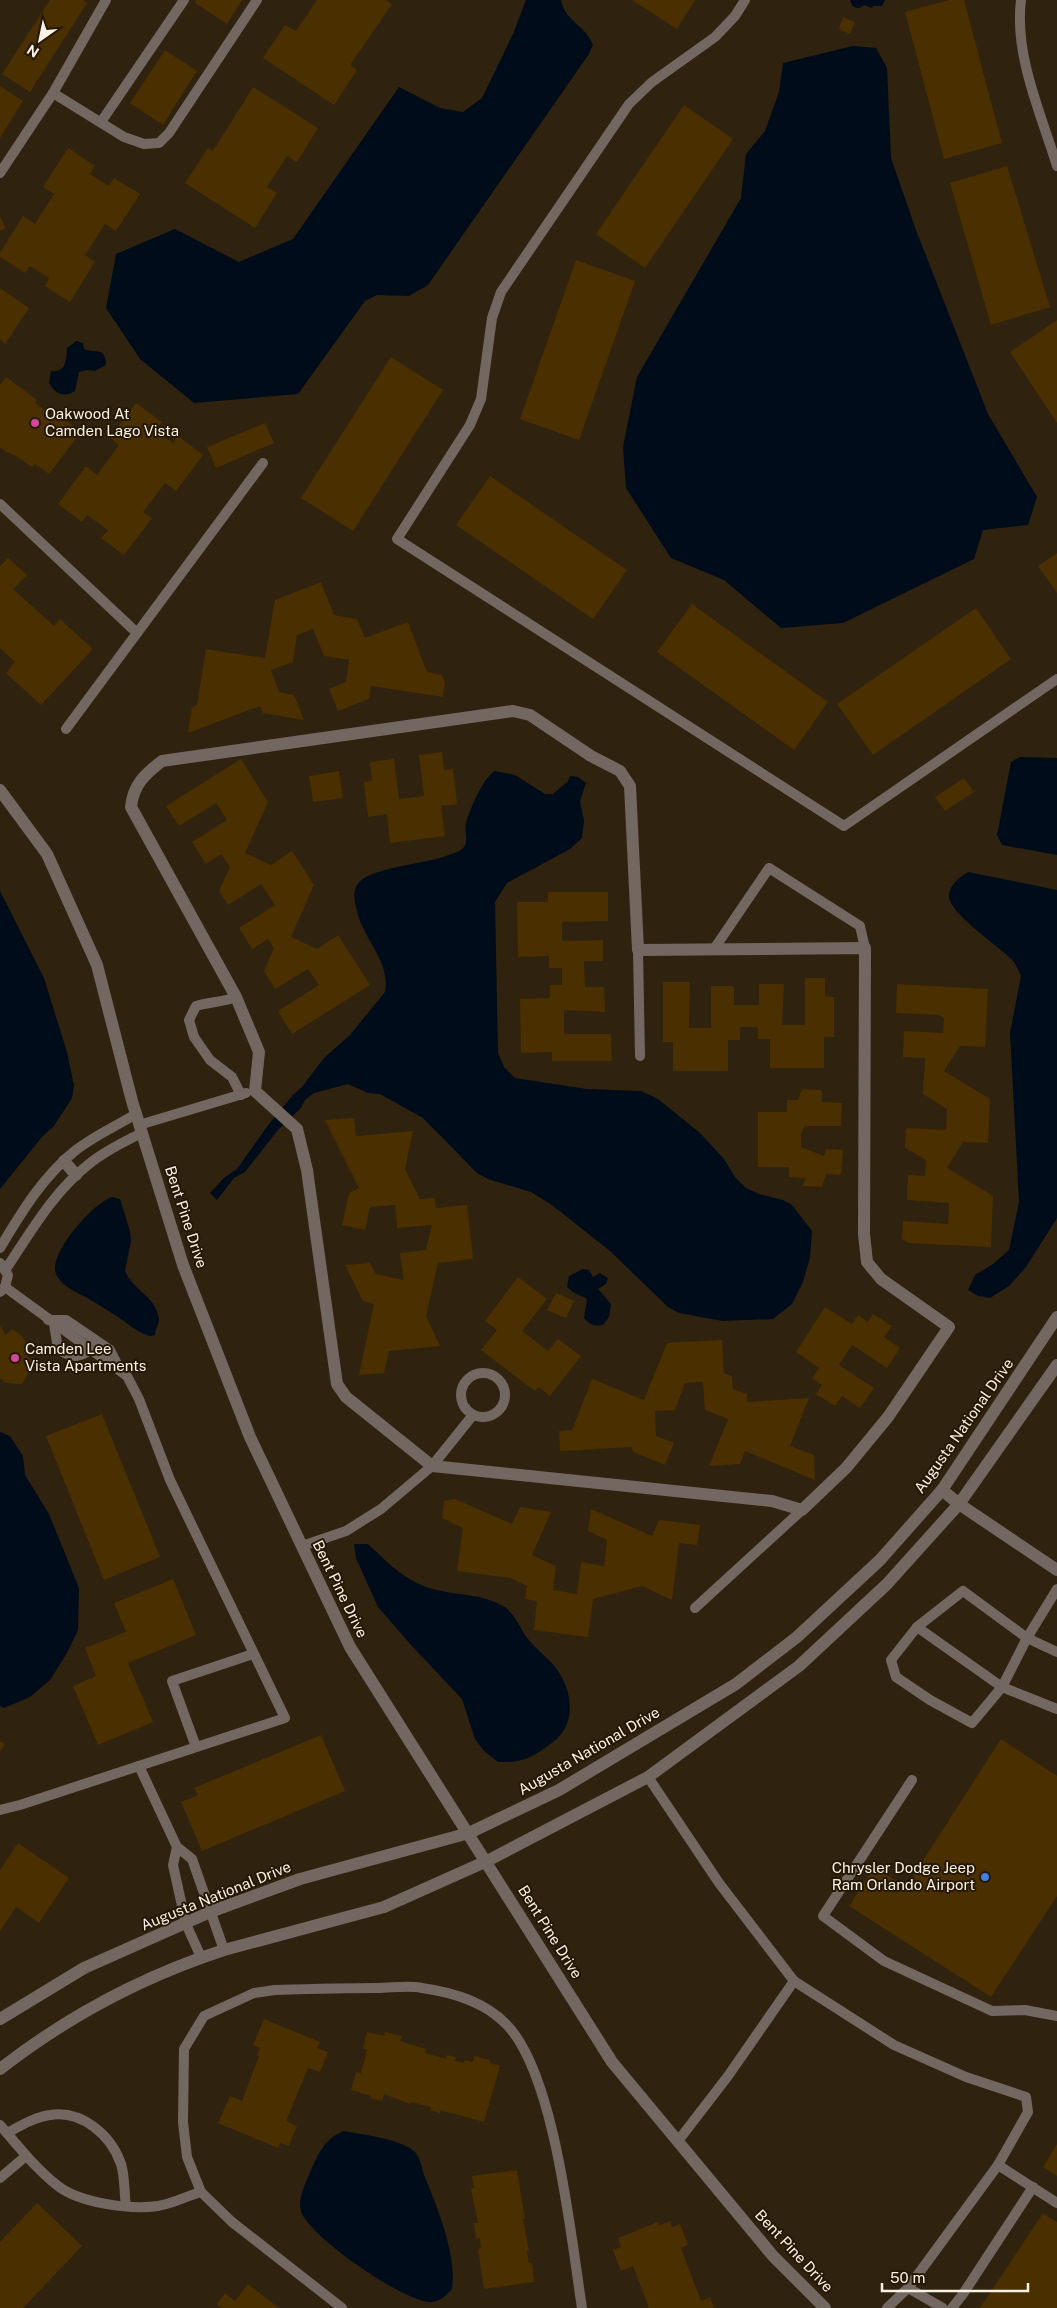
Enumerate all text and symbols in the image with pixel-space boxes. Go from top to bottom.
north arrow [15,15,65,65]
text: N [24,41,42,61]
place label: Oakwood At Camden Lago Vista [45,405,179,439]
marker: Oakwood At Camden Lago Vista [29,417,41,429]
street label: Bent Pine Drive [162,1164,211,1270]
place label: Camden Lee Vista Apartments [25,1340,146,1374]
marker: Camden Lee Vista Apartments [9,1352,21,1364]
street label: Augusta National Drive [911,1355,1017,1496]
street label: Bent Pine Drive [309,1537,371,1640]
street label: Augusta National Drive [515,1703,662,1798]
street label: Augusta National Drive [138,1858,293,1933]
place label: Chrysler Dodge Jeep Ram Orlando Airport [832,1859,975,1893]
marker: Chrysler Dodge Jeep Ram Orlando Airport [979,1871,991,1883]
street label: Bent Pine Drive [515,1882,586,1981]
street label: Bent Pine Drive [752,2206,837,2295]
scale bar [882,2260,1028,2292]
text: 50 m [890,2269,925,2286]

